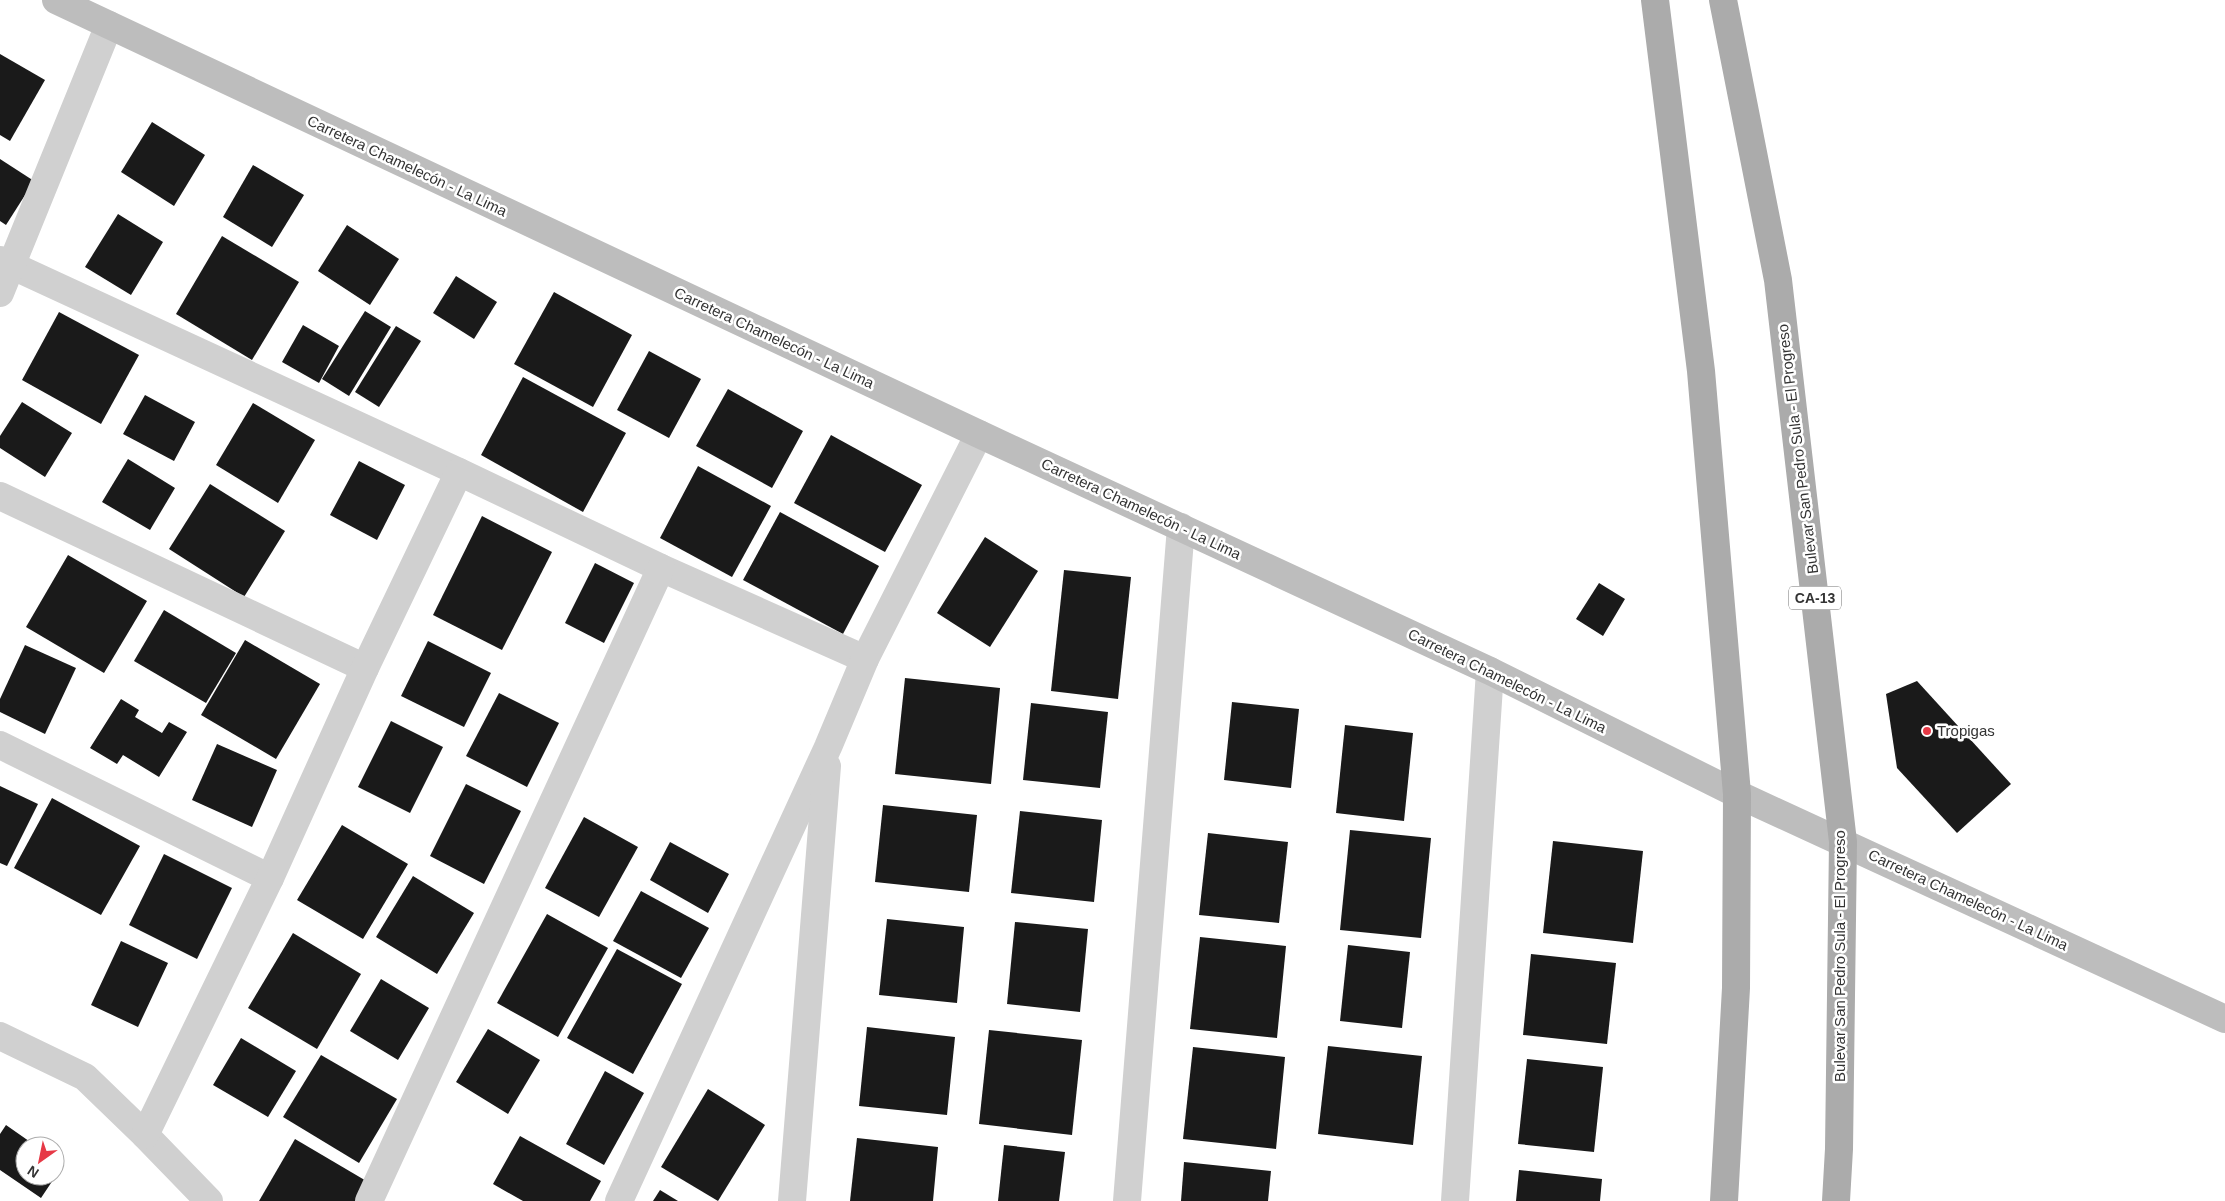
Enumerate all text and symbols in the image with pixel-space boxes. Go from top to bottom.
street label: Carretera Chamelecón - La Lima [305,112,510,220]
street label: Carretera Chamelecón - La Lima [672,284,877,392]
street label: Bulevar San Pedro Sula - El Progreso [1774,323,1821,575]
street label: Carretera Chamelecón - La Lima [1039,455,1244,563]
road number: CA-13 [1789,586,1841,610]
street label: Carretera Chamelecón - La Lima [1405,625,1610,736]
place label: Tropigas [1937,722,1995,739]
marker: Tropigas [1921,725,1933,737]
street label: Bulevar San Pedro Sula - El Progreso [1831,830,1848,1082]
street label: Carretera Chamelecón - La Lima [1866,846,2071,954]
north arrow [15,1136,65,1186]
text: N [24,1162,42,1181]

